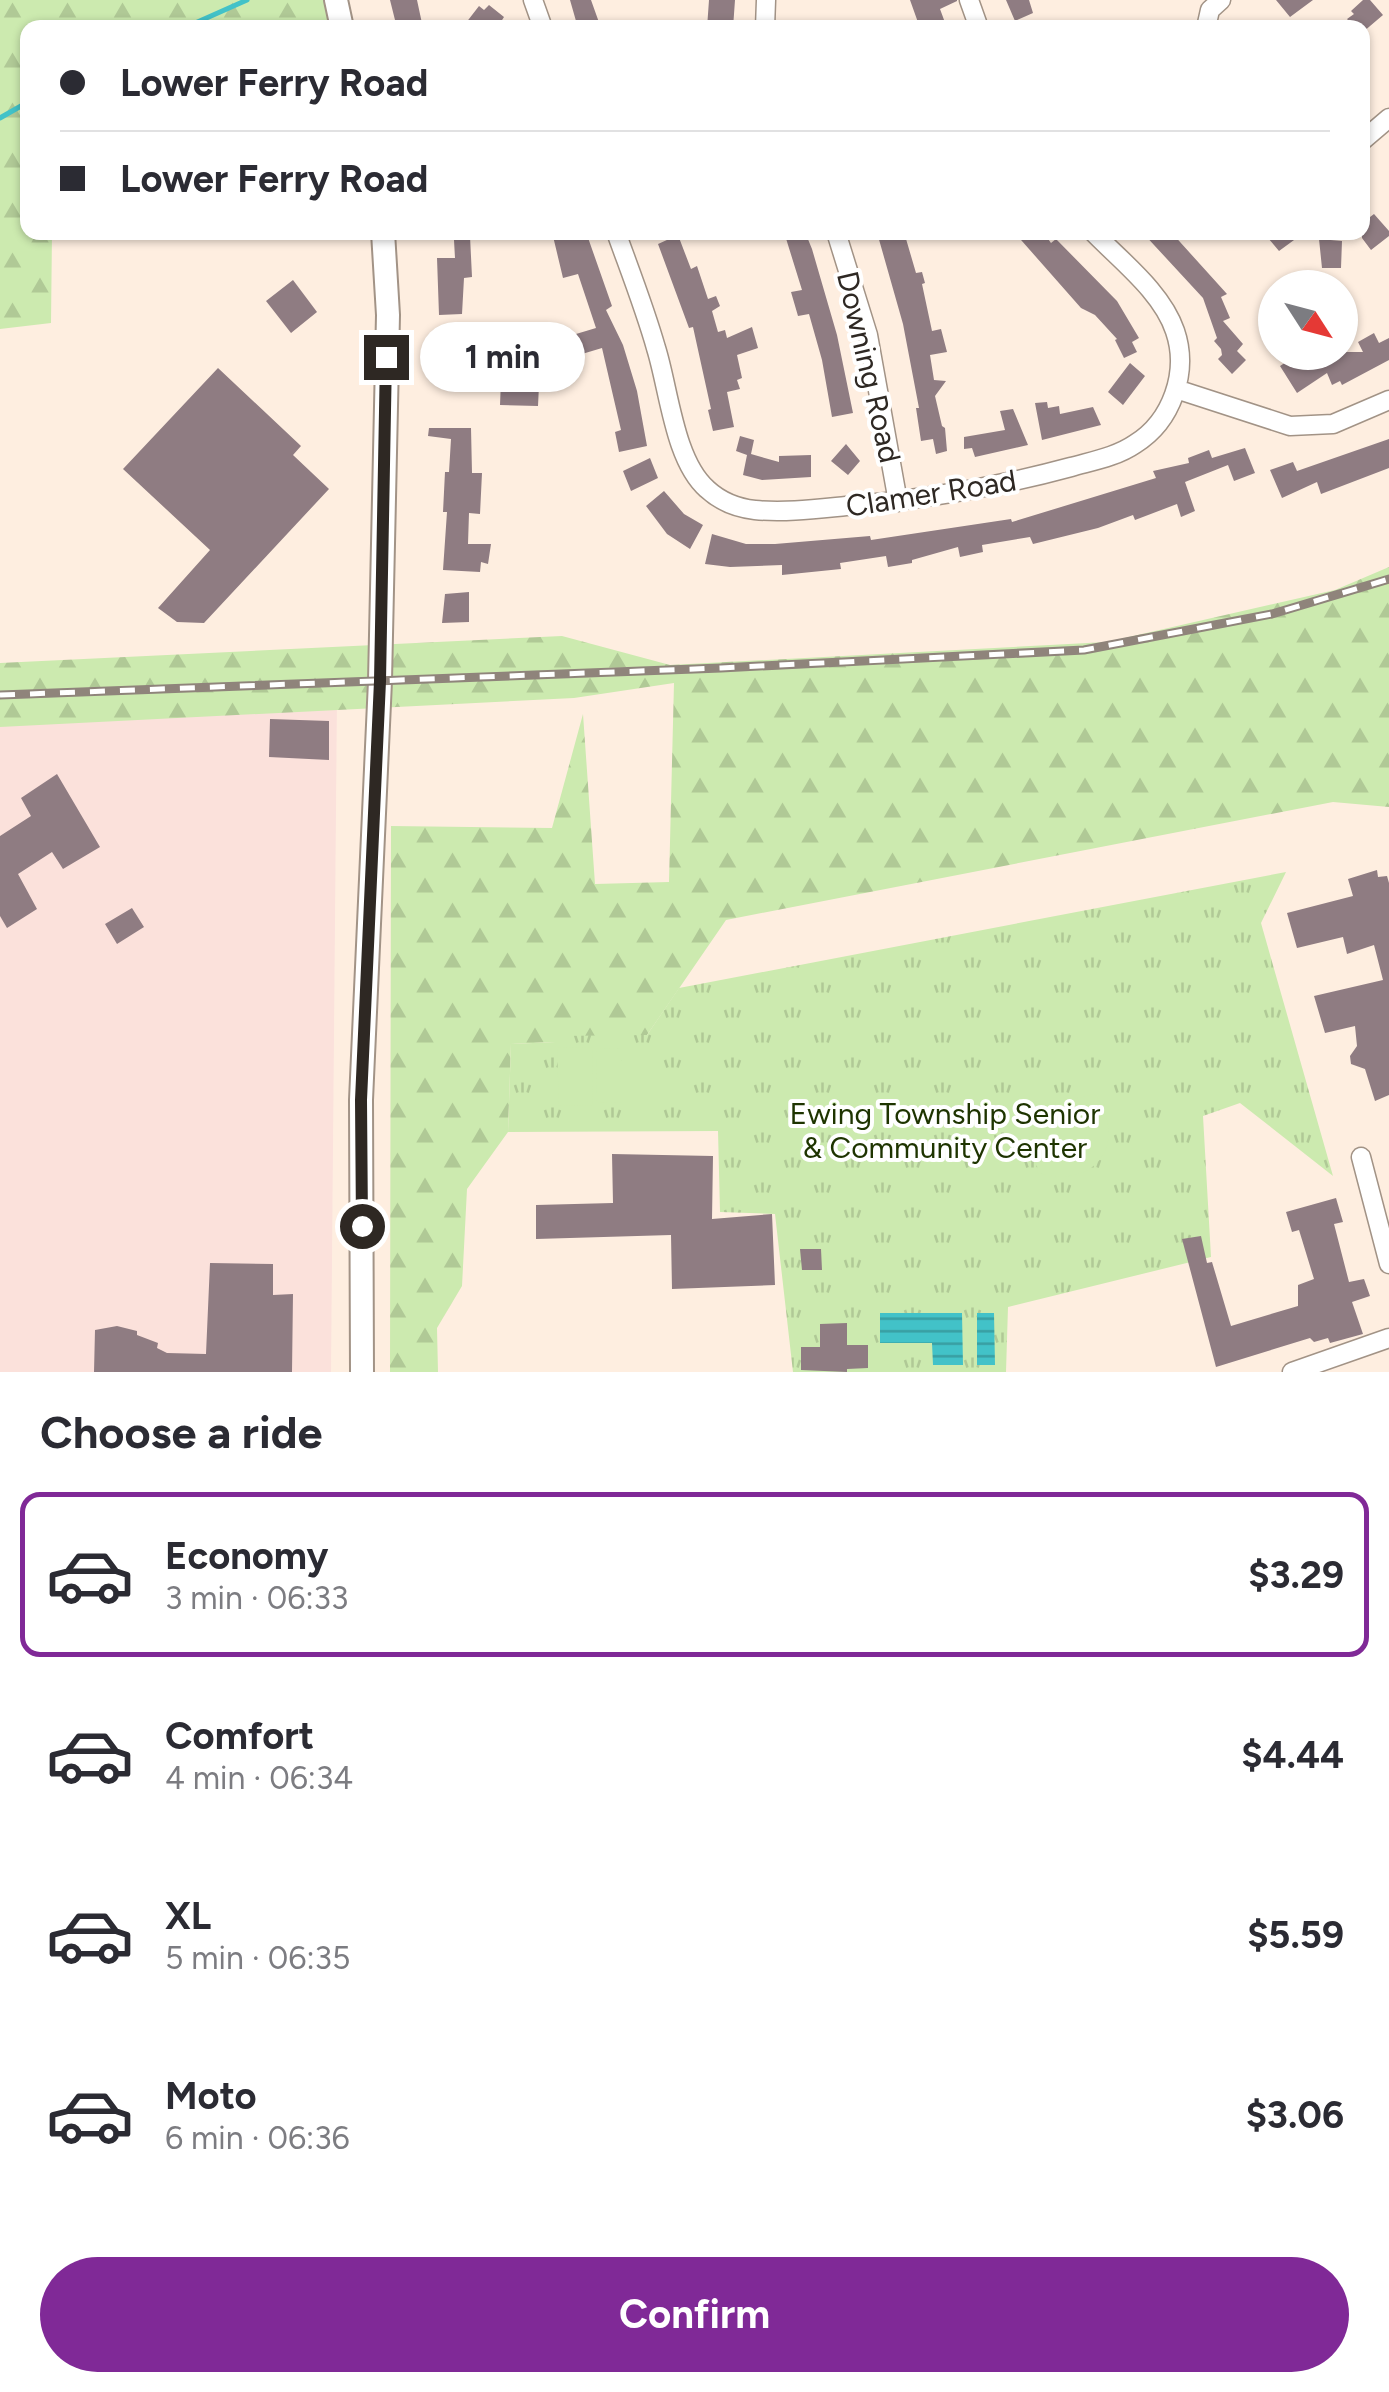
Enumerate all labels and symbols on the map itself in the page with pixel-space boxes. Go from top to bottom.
street label: Downing Road [829,268,909,466]
north arrow [1258,270,1358,370]
callout: 1 min [421,322,586,392]
route end [364,335,409,380]
street label: Clamer Road [843,461,1019,525]
park label: Ewing Township Senior & Community Center [790,1095,1100,1166]
route start [340,1204,385,1249]

